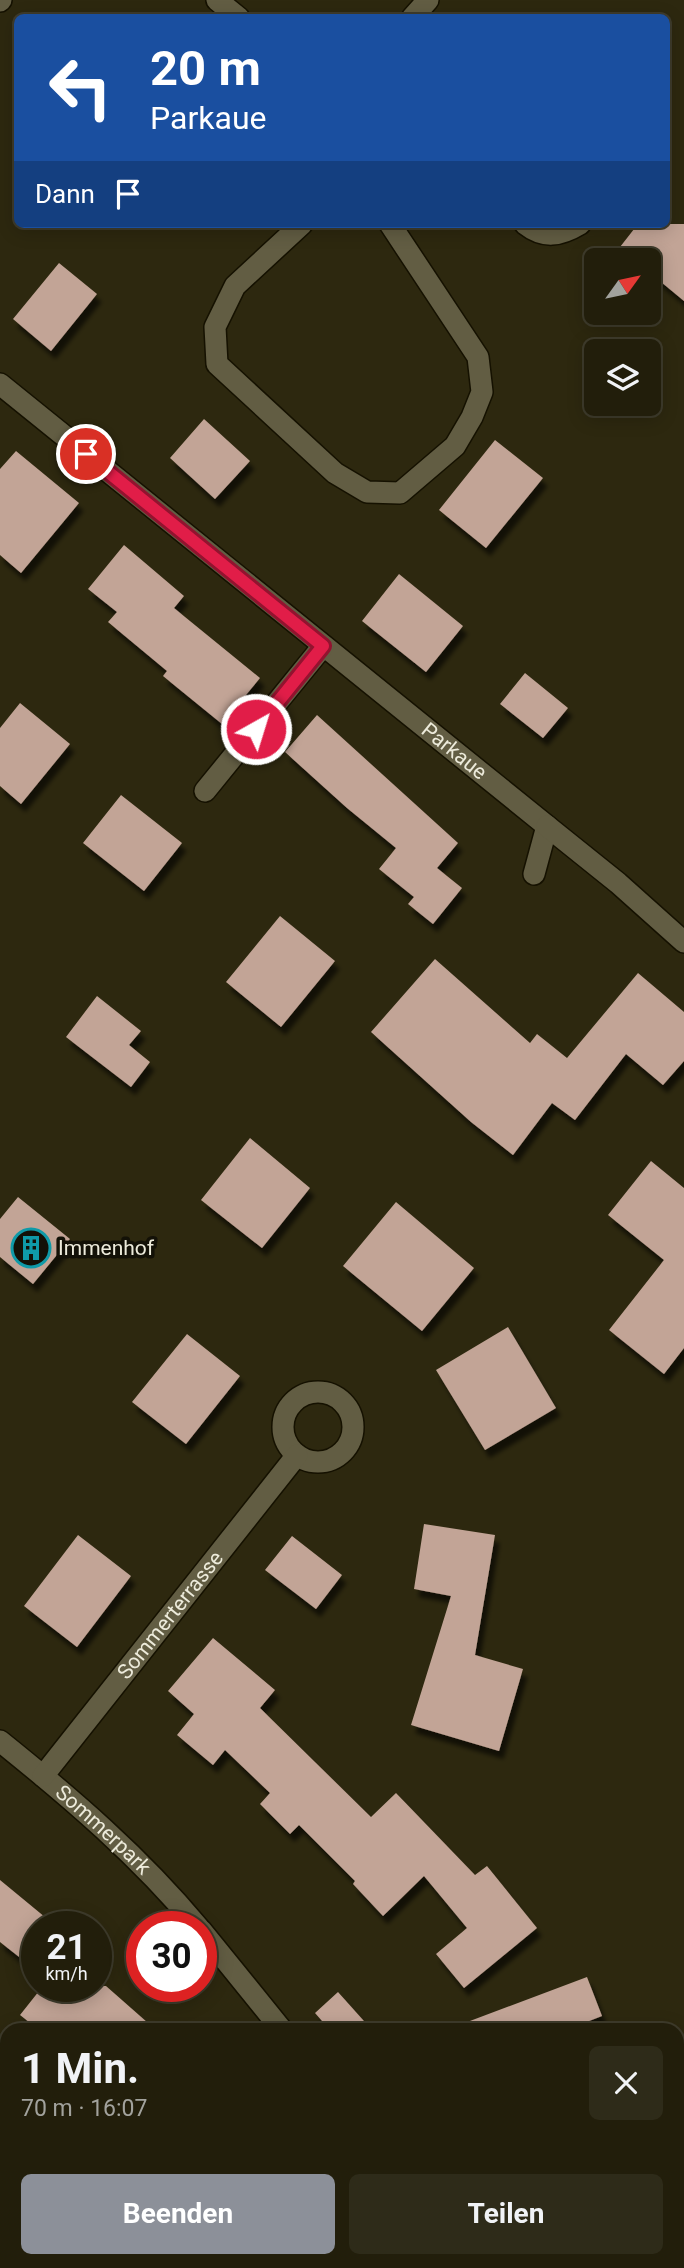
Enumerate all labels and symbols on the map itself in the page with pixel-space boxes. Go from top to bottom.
north arrow [584,248,662,326]
pin [56,424,116,484]
position arrow [219,692,293,766]
street label: Parkaue [417,718,492,784]
building icon: Immenhof [10,1227,52,1269]
place label: Immenhof [58,1236,155,1260]
street label: Sommerterrasse [112,1547,228,1684]
street label: Sommerpark [51,1780,156,1879]
speed limit sign: 30 [126,1911,217,2002]

